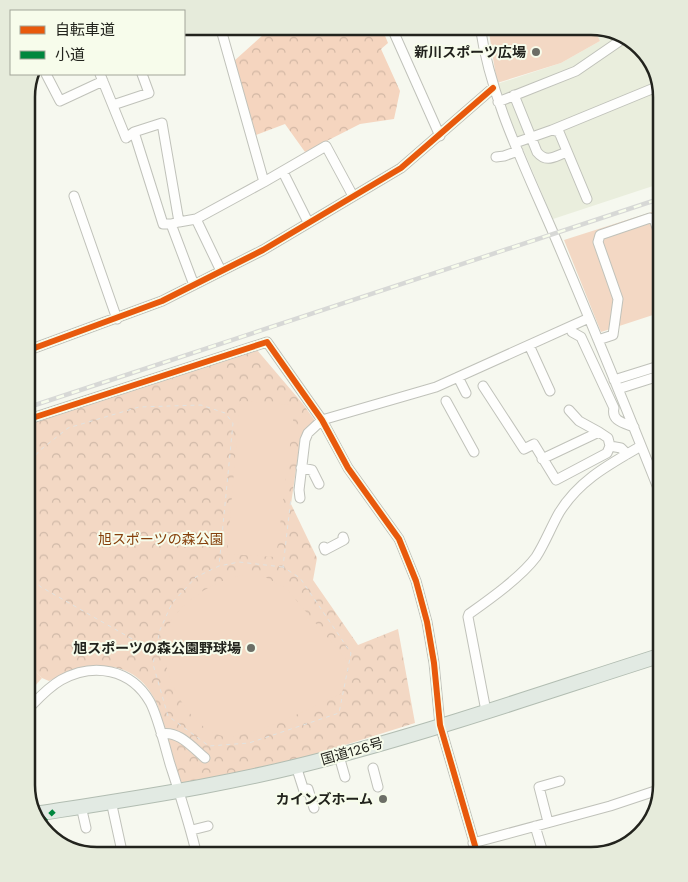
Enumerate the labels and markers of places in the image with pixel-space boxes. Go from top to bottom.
place label: 新川スポーツ広場 [414,44,526,60]
marker: 新川スポーツ広場 [530,46,542,58]
place label: 旭スポーツの森公園野球場 [73,640,241,656]
marker: 旭スポーツの森公園野球場 [245,642,257,654]
place label: カインズホーム [276,791,373,807]
marker: カインズホーム [377,793,389,805]

